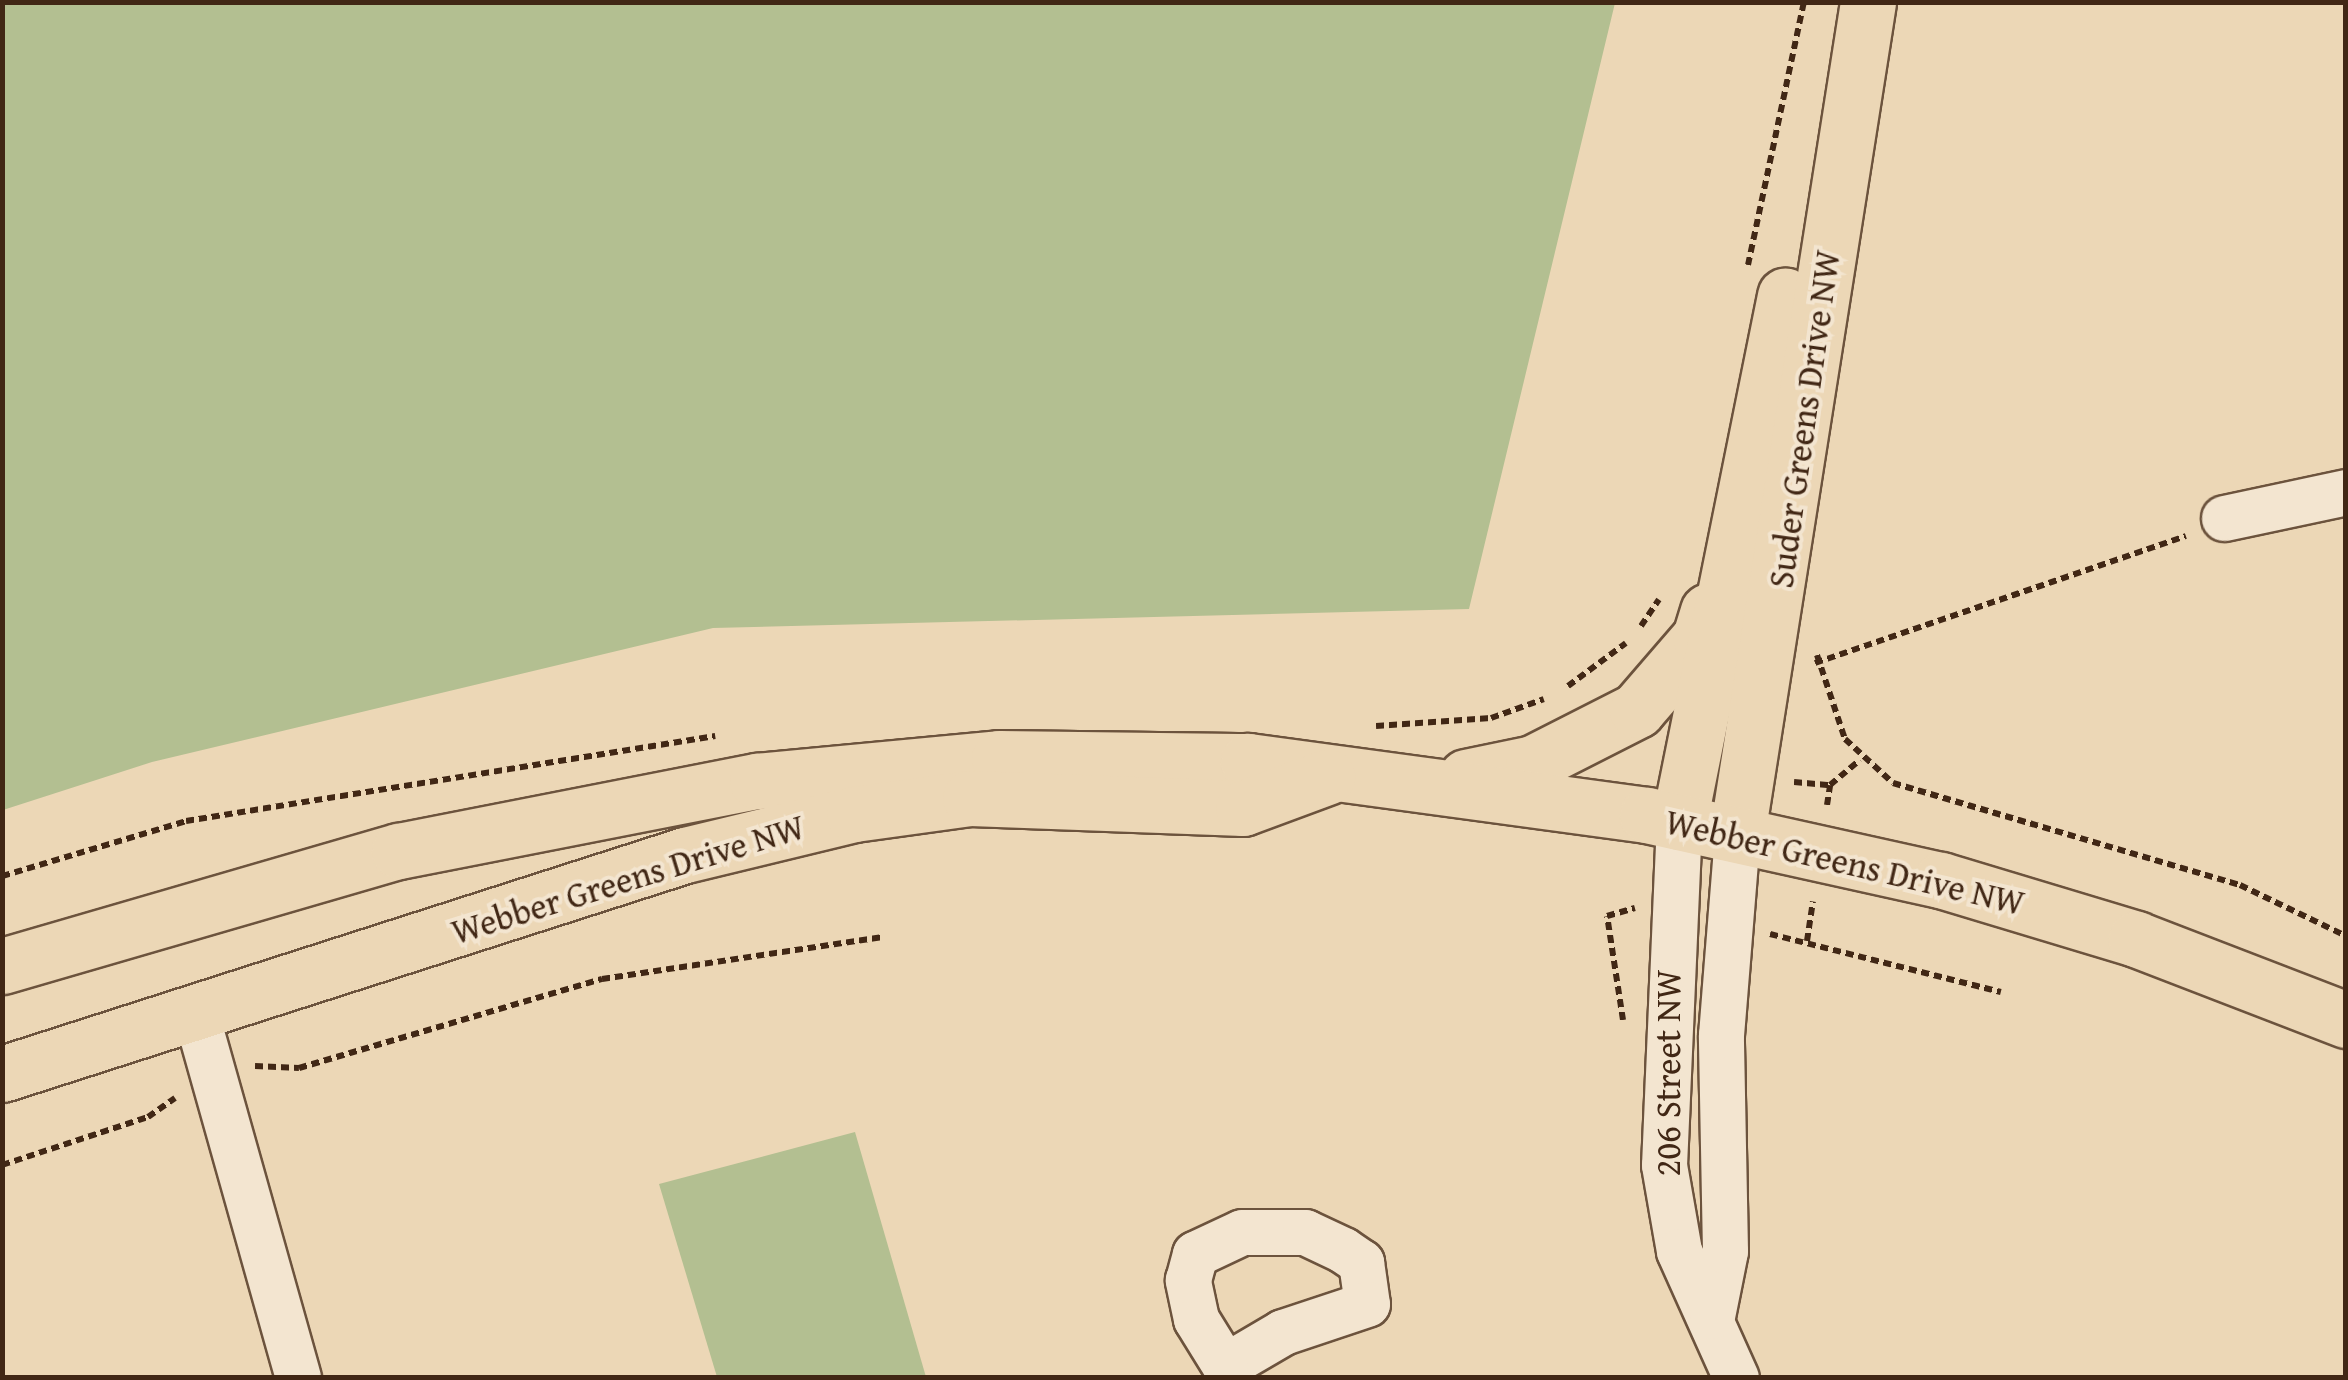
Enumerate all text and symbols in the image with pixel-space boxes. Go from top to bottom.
street label: Suder Greens Drive NW [1759,247,1849,591]
street label: Webber Greens Drive NW [1661,800,2029,924]
street label: Webber Greens Drive NW [446,805,810,953]
street label: 206 Street NW [1647,969,1689,1177]

